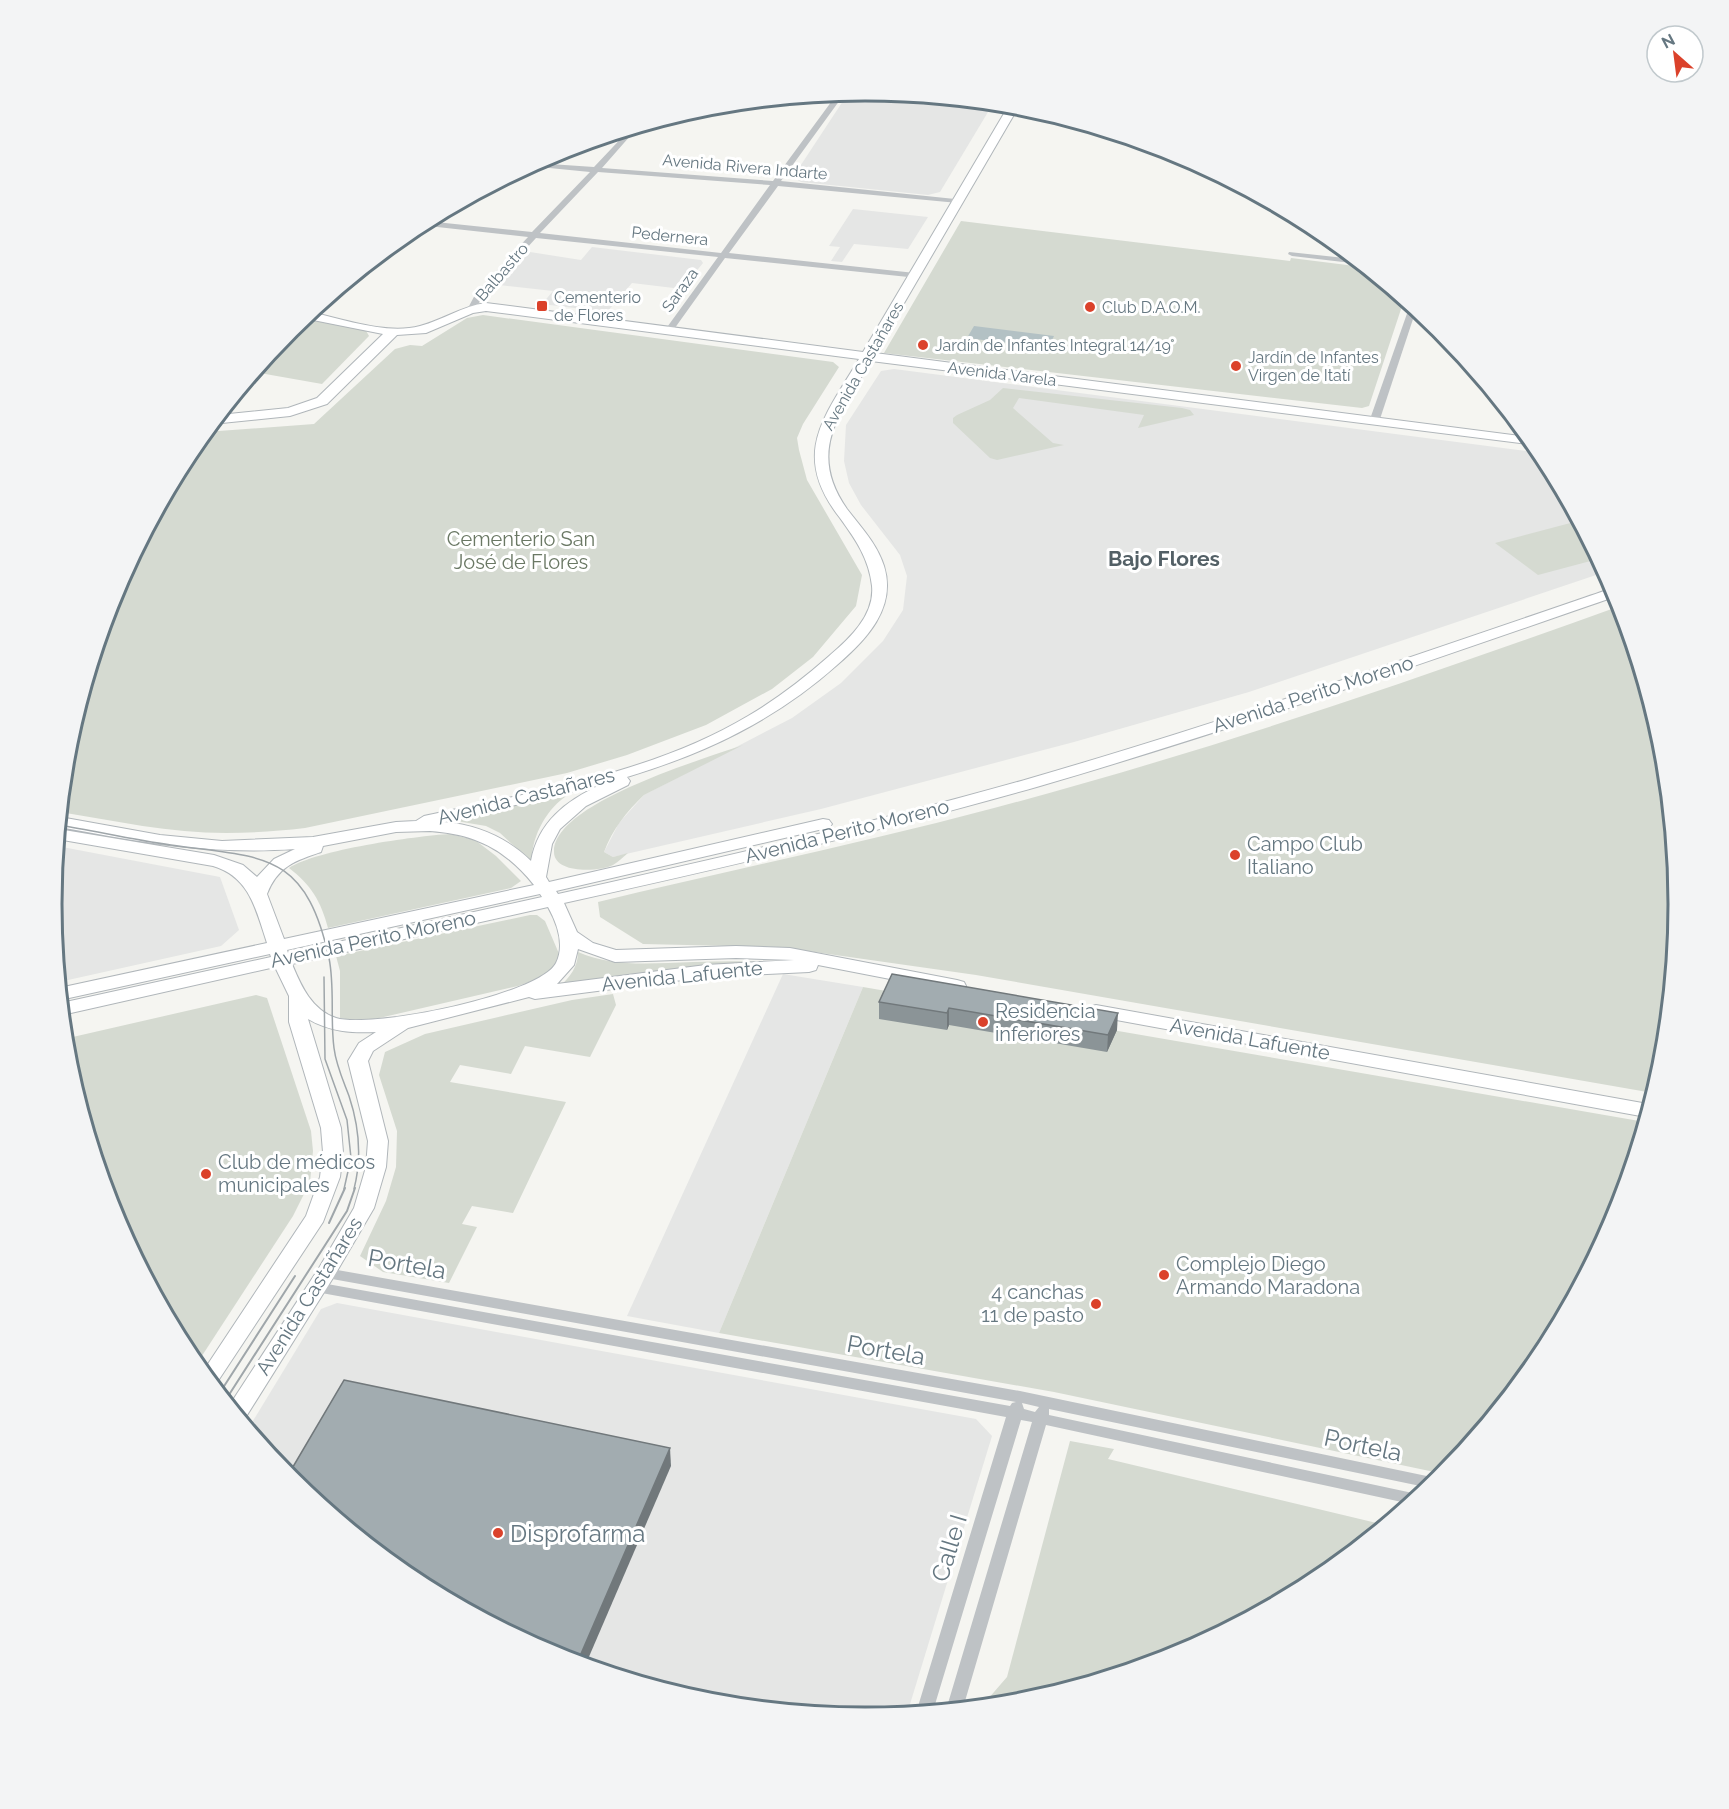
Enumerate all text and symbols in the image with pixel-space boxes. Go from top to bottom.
north arrow [1645,24,1705,84]
text: N [1658,30,1678,52]
street label: Avenida Rivera Indarte [662,150,828,184]
street label: Pedernera [631,223,709,249]
street label: Balbastro [472,239,532,305]
street label: Saraza [658,264,702,316]
place label: Cementerio de Flores [554,288,641,325]
street label: Avenida Castañares [818,298,908,434]
place label: Club D.A.O.M. [1102,298,1200,317]
marker: Cementerio de Flores [535,299,549,313]
marker: Club D.A.O.M. [1083,300,1097,314]
place label: Jardín de Infantes Integral 14/19° [935,336,1175,355]
marker: Jardín de Infantes Integral 14/19° [916,338,930,352]
place label: Jardín de Infantes Virgen de Itatí [1248,348,1379,385]
street label: Avenida Varela [946,358,1058,390]
marker: Jardín de Infantes Virgen de Itatí [1229,359,1243,373]
park label: Cementerio San José de Flores [447,527,595,574]
district label: Bajo Flores [1108,546,1220,571]
street label: Avenida Perito Moreno [1210,650,1416,738]
street label: Avenida Castañares [435,762,617,830]
street label: Avenida Perito Moreno [742,794,952,868]
place label: Campo Club Italiano [1247,832,1363,879]
marker: Campo Club Italiano [1228,848,1242,862]
street label: Avenida Perito Moreno [268,905,478,973]
street label: Avenida Lafuente [600,956,764,996]
place label: Residencia inferiores [995,999,1096,1046]
street label: Avenida Lafuente [1168,1013,1332,1065]
marker: Residencia inferiores [976,1015,990,1029]
place label: Club de médicos municipales [218,1150,375,1197]
marker: Club de médicos municipales [199,1167,213,1181]
street label: Avenida Castañares [251,1213,367,1379]
street label: Portela [366,1243,448,1285]
place label: Complejo Diego Armando Maradona [1176,1252,1360,1299]
marker: Complejo Diego Armando Maradona [1157,1268,1171,1282]
place label: 4 canchas 11 de pasto [981,1280,1084,1327]
marker: 4 canchas 11 de pasto [1089,1297,1103,1311]
street label: Portela [845,1329,927,1371]
street label: Portela [1321,1423,1405,1467]
street label: Calle I [925,1511,973,1585]
place label: Disprofarma [510,1519,645,1548]
marker: Disprofarma [491,1526,505,1540]

